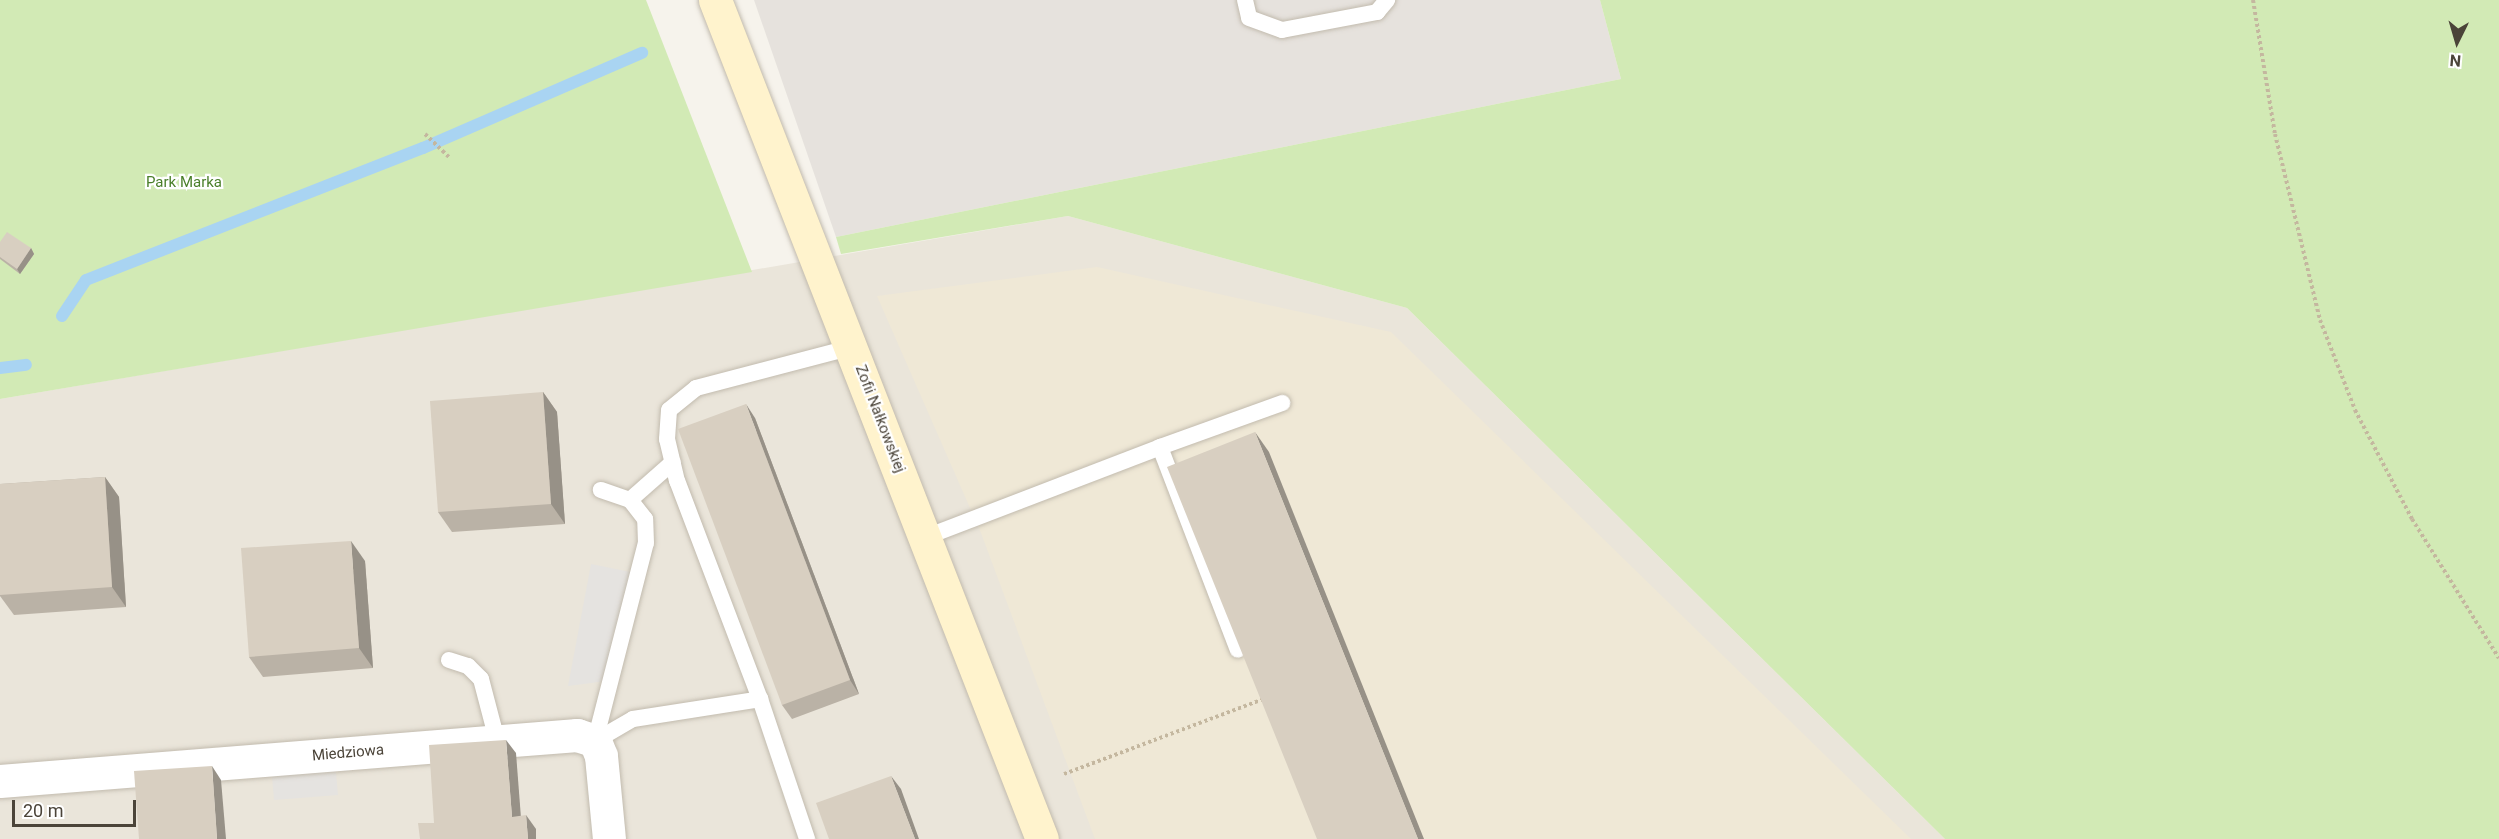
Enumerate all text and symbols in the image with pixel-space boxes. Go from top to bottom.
north arrow [2427,12,2487,72]
text: N [2449,50,2462,70]
park label: Park Marka [146,174,222,192]
street label: Zofii Nałkowskiej [851,363,909,475]
street label: Miedziowa [311,741,385,765]
scale bar [15,788,140,826]
text: 20 m [23,800,63,821]

